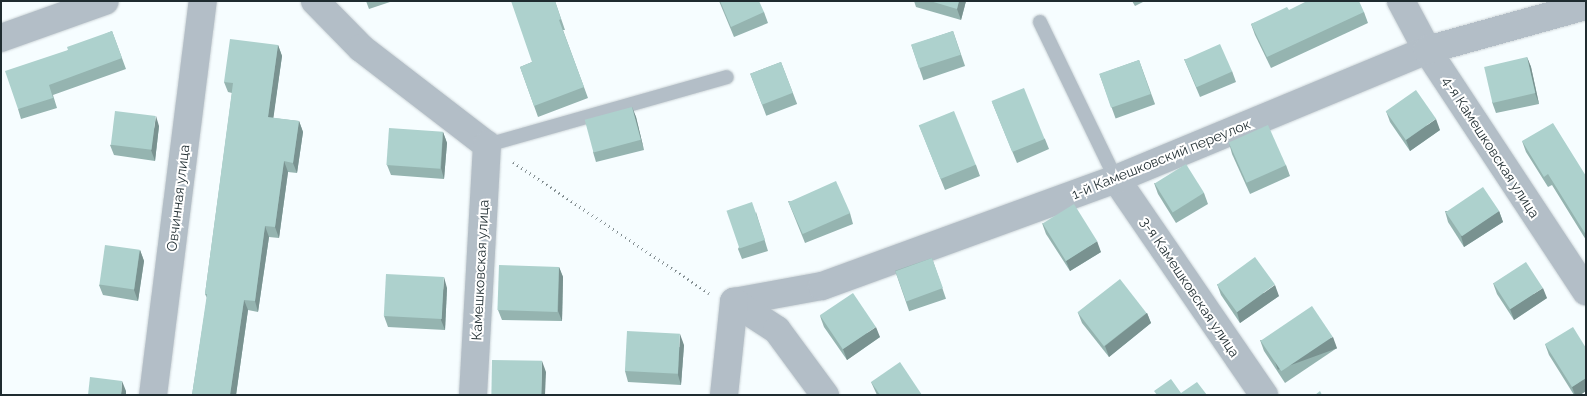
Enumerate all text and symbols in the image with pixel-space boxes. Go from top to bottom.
street label: 4-я Камешковская улица [1439,73,1543,221]
street label: 1-й Камешковский переулок [1069,115,1253,203]
street label: Овчинная улица [163,143,193,253]
street label: Камешковская улица [468,199,492,341]
street label: 3-я Камешковская улица [1137,214,1243,360]

